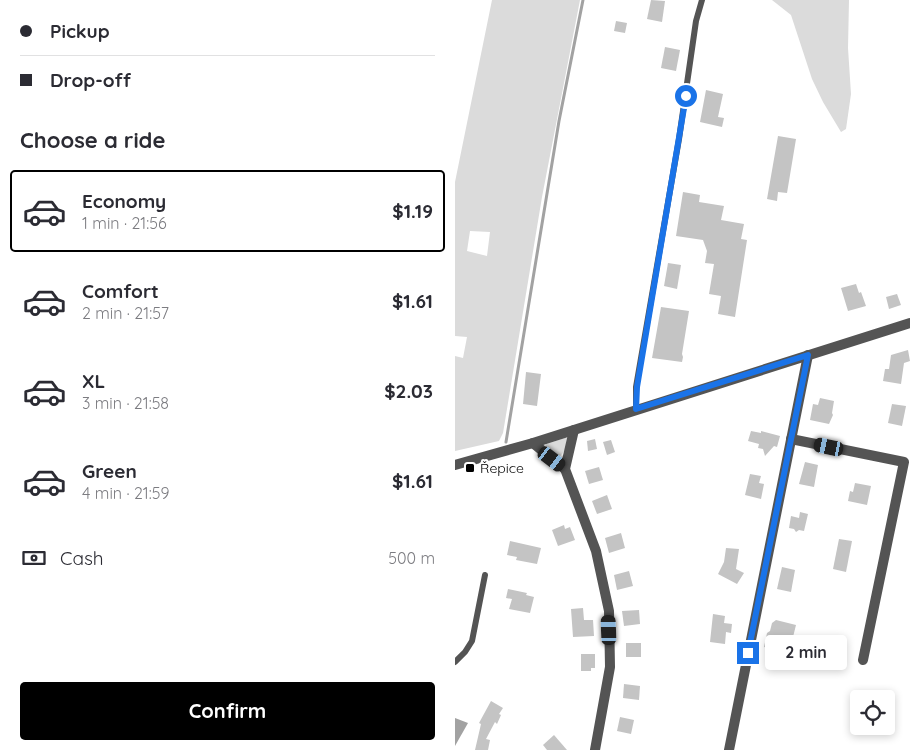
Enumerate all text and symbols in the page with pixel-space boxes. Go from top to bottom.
text: Pickup [50,19,110,43]
text: Drop-off [50,68,131,92]
route start [675,85,697,107]
text: Choose a ride [20,126,165,154]
icon: car [22,189,67,234]
text: Economy [82,189,166,213]
text: $1.19 [392,199,433,223]
text: 1 min · 21:56 [82,213,167,233]
icon: car [22,279,67,324]
text: Comfort [82,279,159,303]
text: $1.61 [392,289,433,313]
text: 2 min · 21:57 [82,303,169,323]
icon: car [22,369,67,414]
text: XL [82,369,105,393]
text: $2.03 [384,379,433,403]
text: 3 min · 21:58 [82,393,169,413]
car [812,437,845,457]
car [535,444,568,474]
icon: car [22,459,67,504]
text: Green [82,459,137,483]
place label: Řepice [480,459,524,477]
marker: Řepice [464,462,476,474]
text: $1.61 [392,469,433,493]
text: 4 min · 21:59 [82,483,169,503]
icon: cash [20,544,48,572]
text: Cash [60,546,104,570]
text: 500 m [388,548,435,568]
car [600,615,617,645]
callout: 2 min [765,636,848,670]
route end [737,642,759,664]
text: 2 min [785,642,827,662]
button: Confirm [20,682,435,740]
map controls [850,690,895,735]
button: locate [850,690,895,735]

